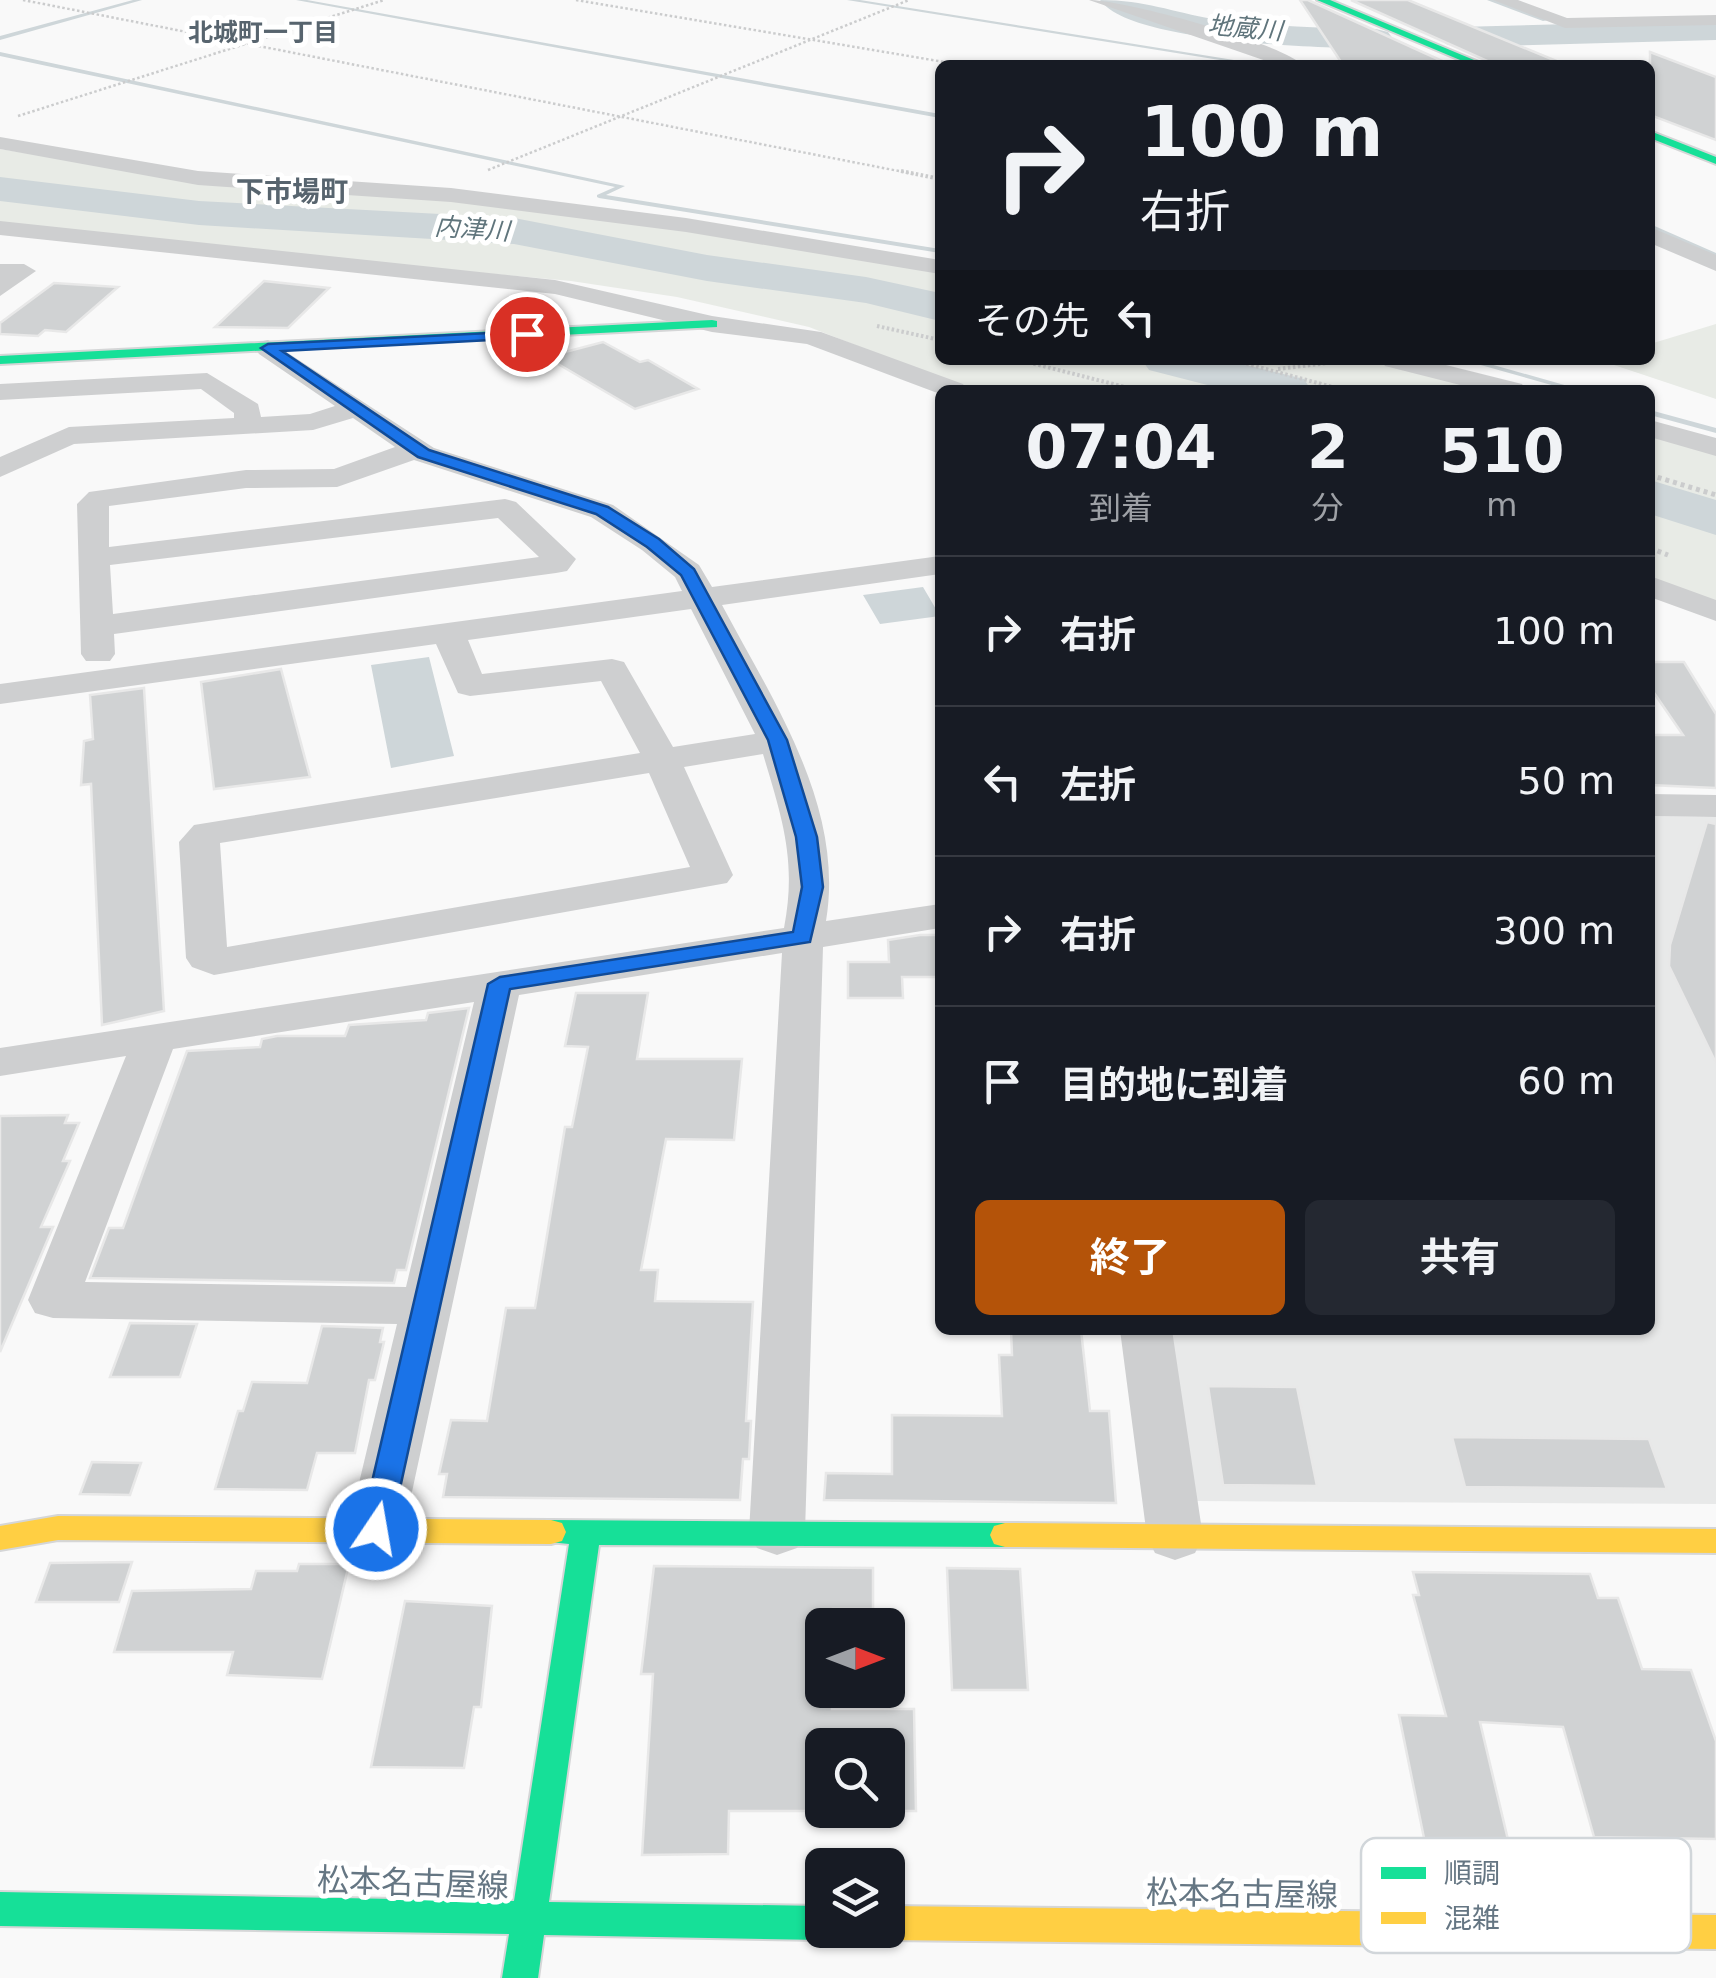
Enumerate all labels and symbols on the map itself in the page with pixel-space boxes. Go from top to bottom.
water label: 地蔵川 [1206,10,1287,46]
district label: 北城町一丁目 [188,18,338,47]
district label: 下市場町 [236,175,348,208]
water label: 内津川 [434,212,513,246]
pin [485,292,570,377]
position arrow [324,1477,428,1581]
north arrow [805,1608,905,1708]
legend [1361,1838,1691,1953]
text: 順調 [1444,1857,1500,1890]
street label: 松本名古屋線 [316,1861,510,1905]
street label: 松本名古屋線 [1146,1873,1338,1915]
text: 混雑 [1444,1902,1500,1935]

